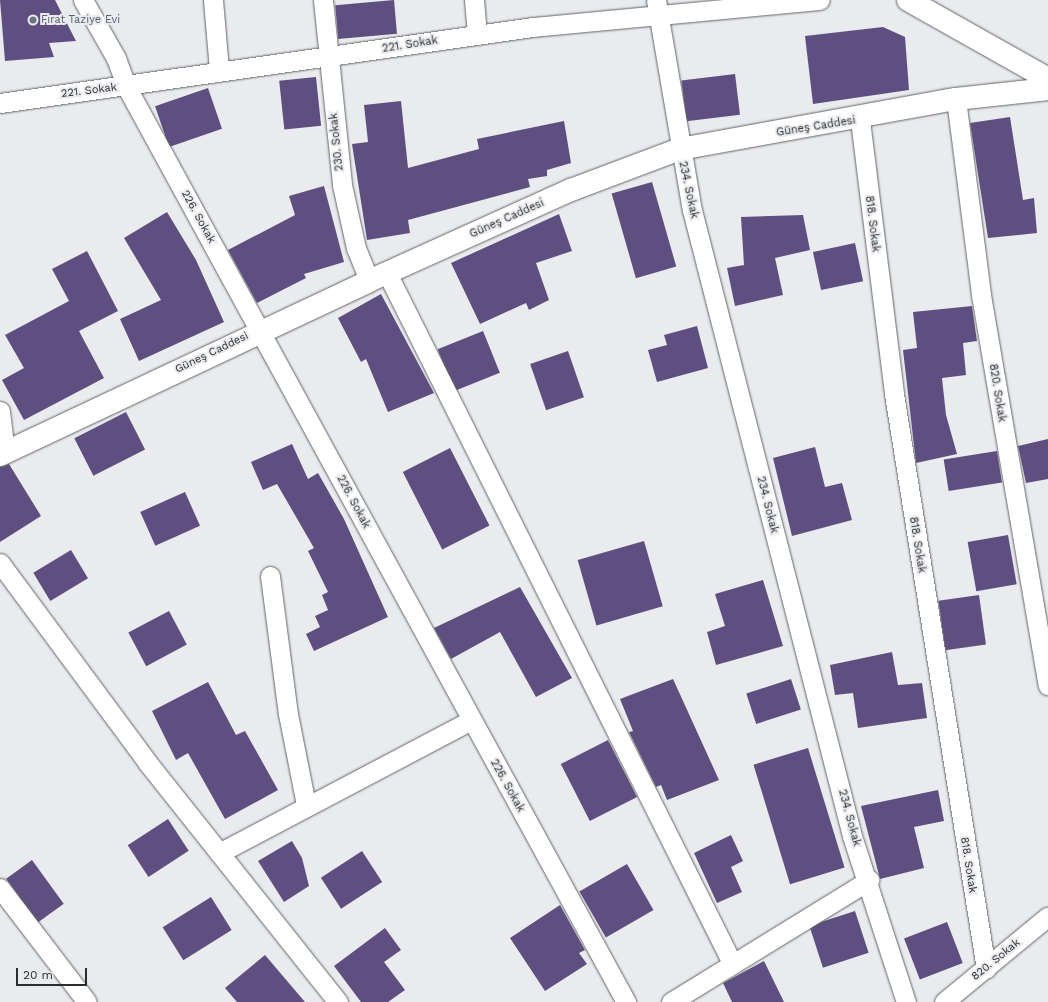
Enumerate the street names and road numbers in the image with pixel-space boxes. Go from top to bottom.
street label: 221. Sokak [381,34,439,56]
street label: 221. Sokak [60,81,118,101]
street label: 230. Sokak [327,112,347,172]
street label: Güneş Caddesi [775,114,857,140]
street label: 234. Sokak [675,160,701,220]
street label: 226. Sokak [178,188,218,246]
street label: 818. Sokak [862,195,882,253]
street label: Güneş Caddesi [468,197,546,241]
street label: Güneş Caddesi [173,330,251,376]
street label: 820. Sokak [986,363,1008,423]
street label: 226. Sokak [333,473,373,531]
street label: 234. Sokak [754,475,780,535]
street label: 818. Sokak [906,516,928,574]
street label: 226. Sokak [487,757,527,815]
street label: 234. Sokak [835,788,863,848]
street label: 818. Sokak [957,836,979,894]
street label: 820. Sokak [969,936,1023,984]

